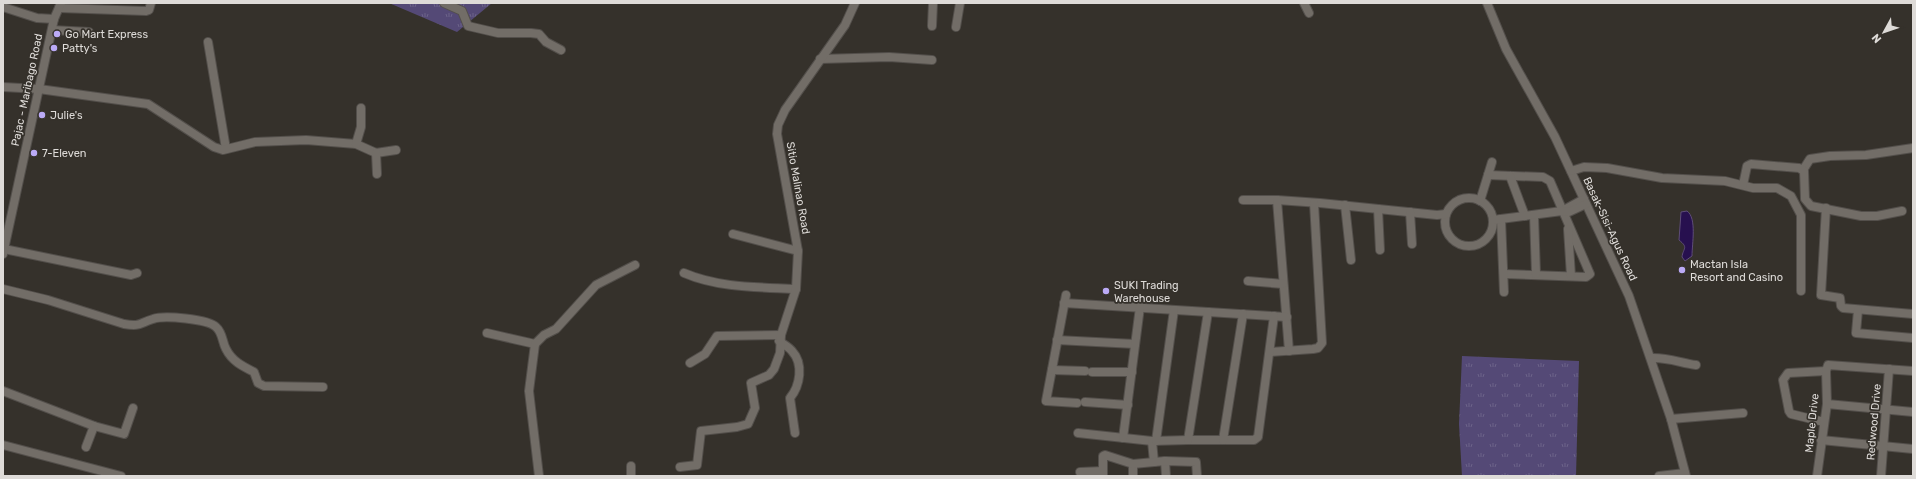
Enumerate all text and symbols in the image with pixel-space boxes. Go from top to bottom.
north arrow [1864,12,1904,52]
place label: Go Mart Express [65,28,148,41]
marker: Go Mart Express [52,29,62,39]
text: N [1869,31,1884,45]
street label: Pajac - Maribago Road [9,33,45,147]
place label: Patty's [62,42,98,55]
marker: Patty's [49,43,59,53]
place label: Julie's [50,109,83,122]
marker: Julie's [37,110,47,120]
street label: Sitio Malinao Road [783,141,813,235]
place label: 7-Eleven [42,147,87,160]
marker: 7-Eleven [29,148,39,158]
street label: Basak-Sisi-Agus Road [1580,175,1640,283]
place label: Mactan Isla Resort and Casino [1690,258,1783,284]
marker: Mactan Isla Resort and Casino [1677,265,1687,275]
place label: SUKI Trading Warehouse [1114,279,1179,305]
marker: SUKI Trading Warehouse [1101,286,1111,296]
street label: Redwood Drive [1864,383,1884,461]
street label: Maple Drive [1802,393,1822,453]

